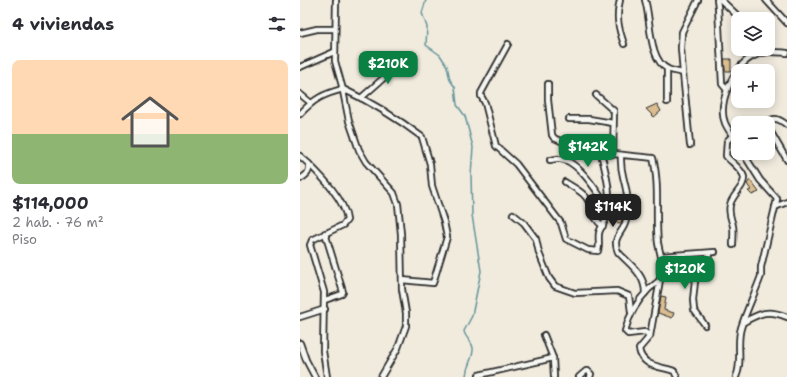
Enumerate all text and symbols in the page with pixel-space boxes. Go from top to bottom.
map controls [731,12,775,160]
button: layers [731,12,775,56]
text: 4 viviendas [12,13,114,35]
icon: filters [266,13,288,35]
pin: $210K [360,51,416,85]
text: $210K [368,55,408,72]
button: + [731,64,775,108]
icon: home [114,86,186,158]
button: − [731,116,775,160]
pin: $142K [560,134,616,168]
text: $142K [568,138,608,155]
text: $114,000 [12,192,89,214]
pin: $114K [585,194,641,228]
text: $114K [594,198,632,215]
text: 2 hab. · 76 m² [12,214,104,231]
text: Piso [12,231,37,248]
pin: $120K [657,256,713,290]
text: $120K [665,260,705,277]

